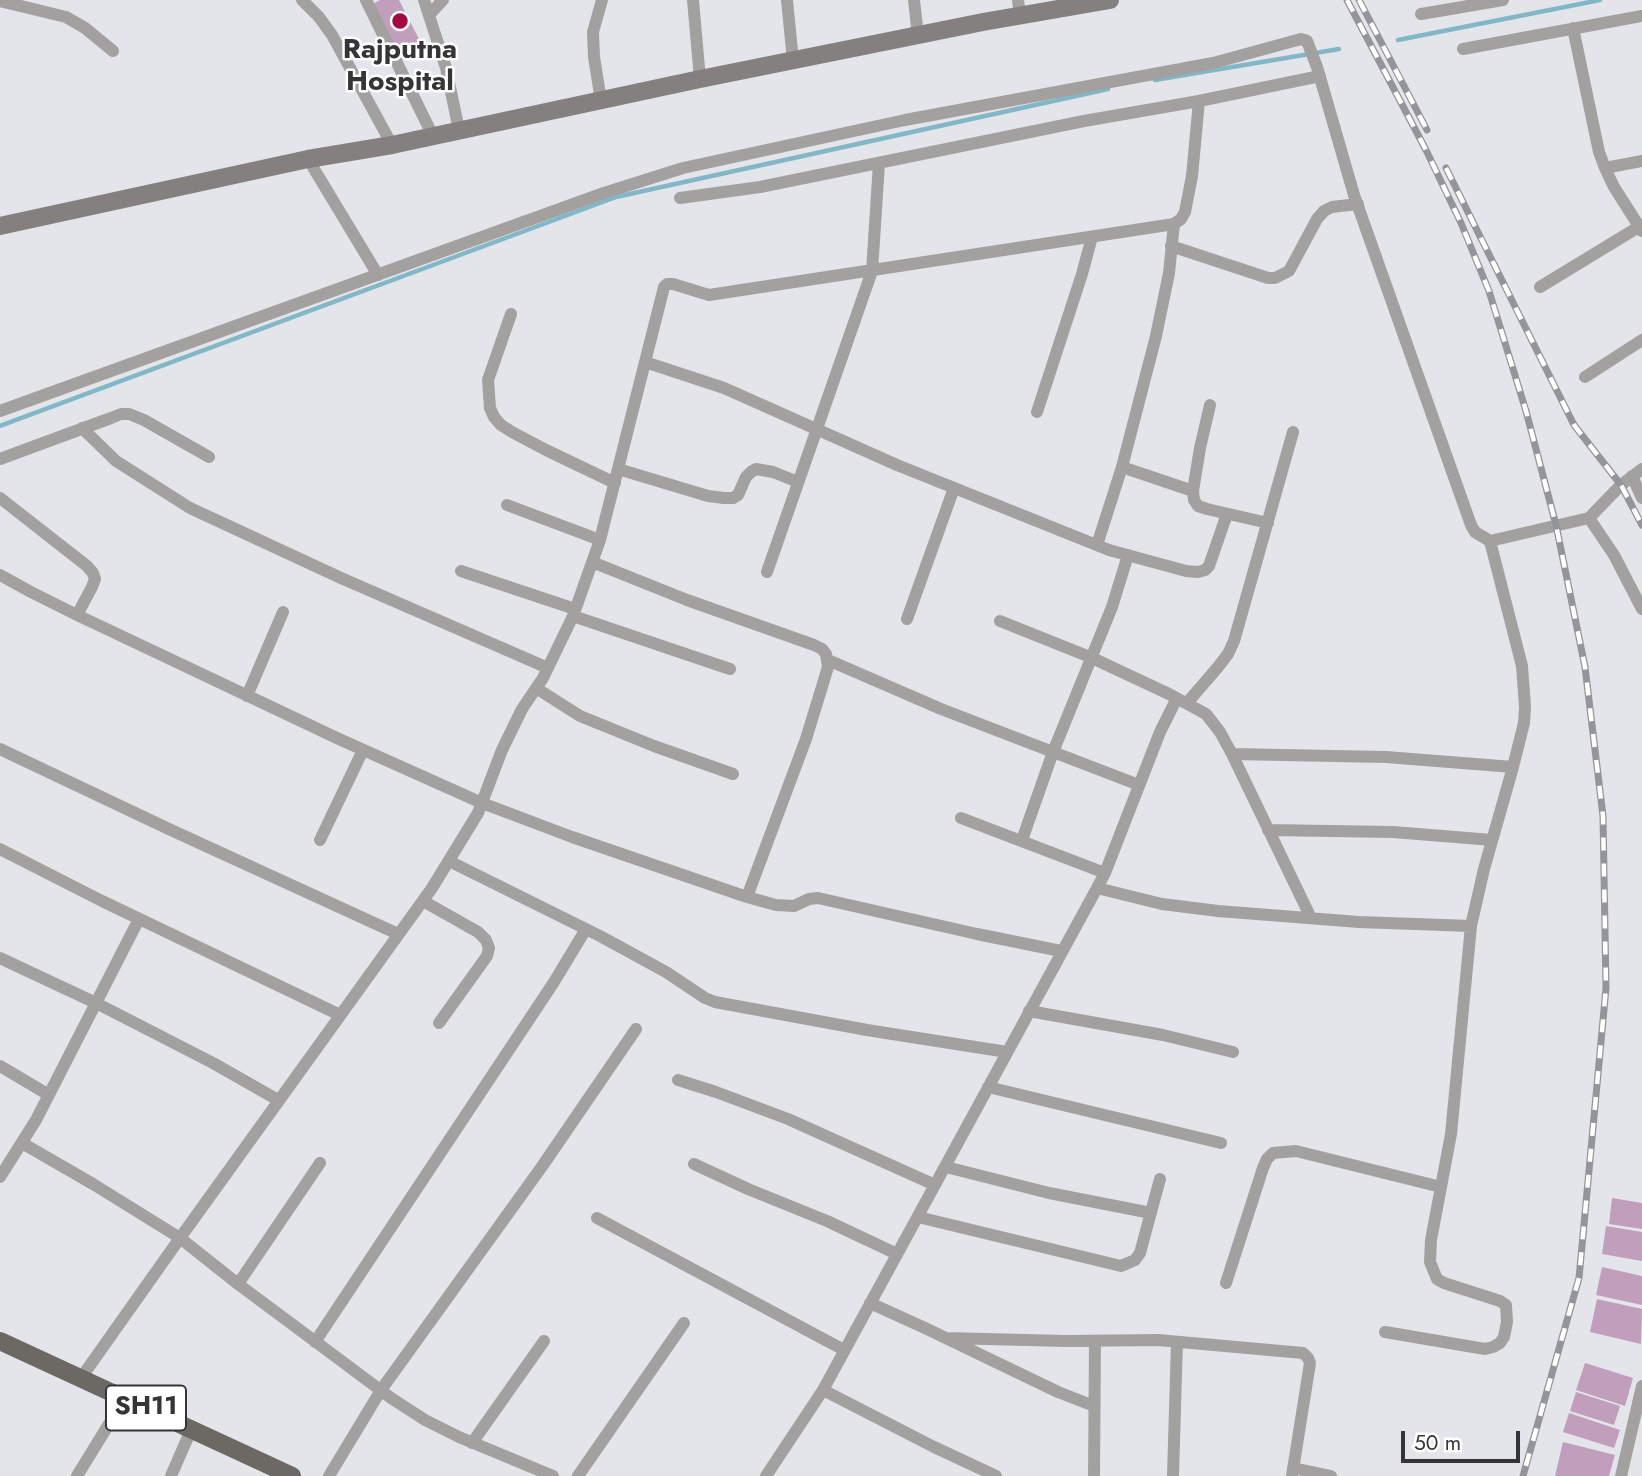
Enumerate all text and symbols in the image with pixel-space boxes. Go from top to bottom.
marker: Rajputna Hospital [390,11,410,31]
place label: Rajputna Hospital [343,34,457,100]
road number: SH11 [106,1386,186,1430]
scale bar [1404,1416,1523,1460]
text: 50 m [1414,1428,1461,1458]

